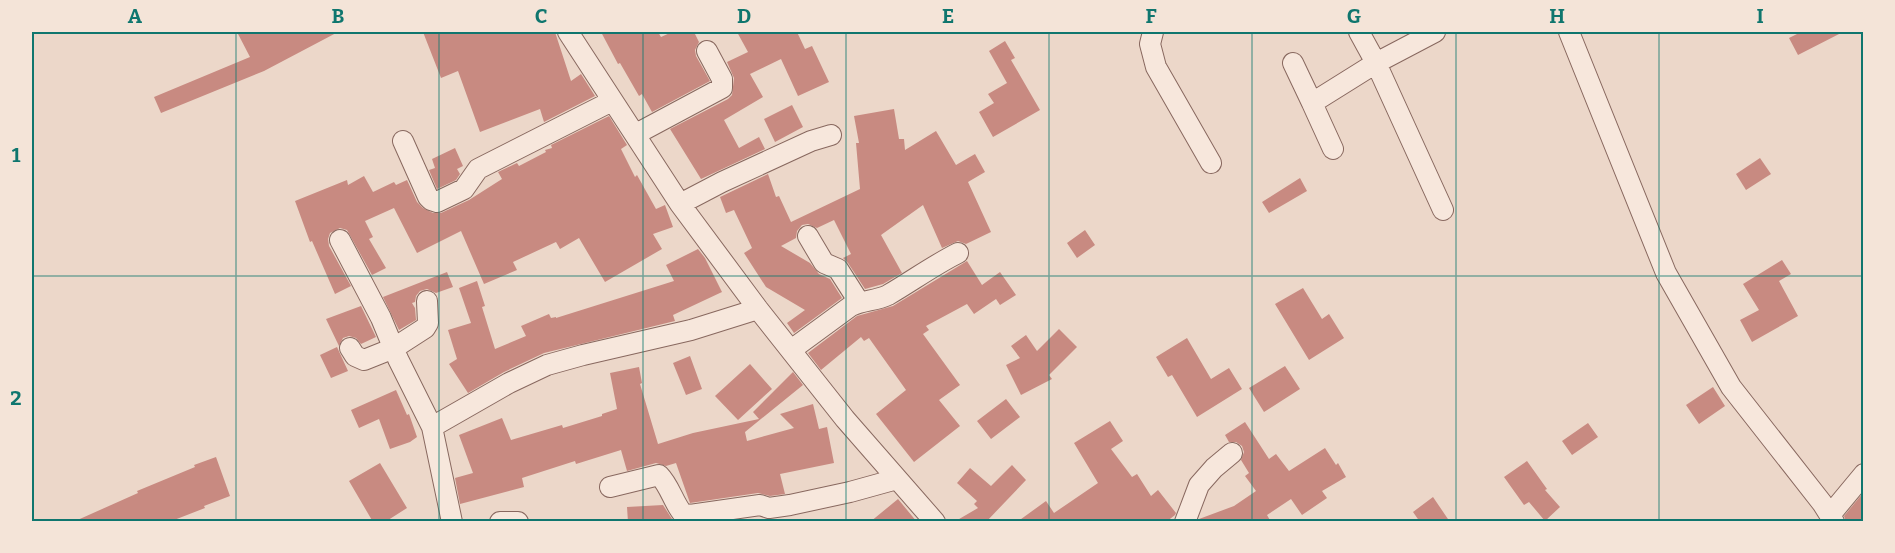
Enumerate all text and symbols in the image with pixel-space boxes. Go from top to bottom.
text: A [128,4,143,28]
text: B [332,4,345,28]
text: C [535,4,547,28]
text: D [737,4,751,28]
text: E [942,4,954,28]
text: F [1145,4,1157,28]
text: G [1347,4,1361,28]
text: H [1549,4,1565,28]
text: I [1756,4,1764,28]
text: 1 [12,143,21,167]
text: 2 [10,386,22,410]

